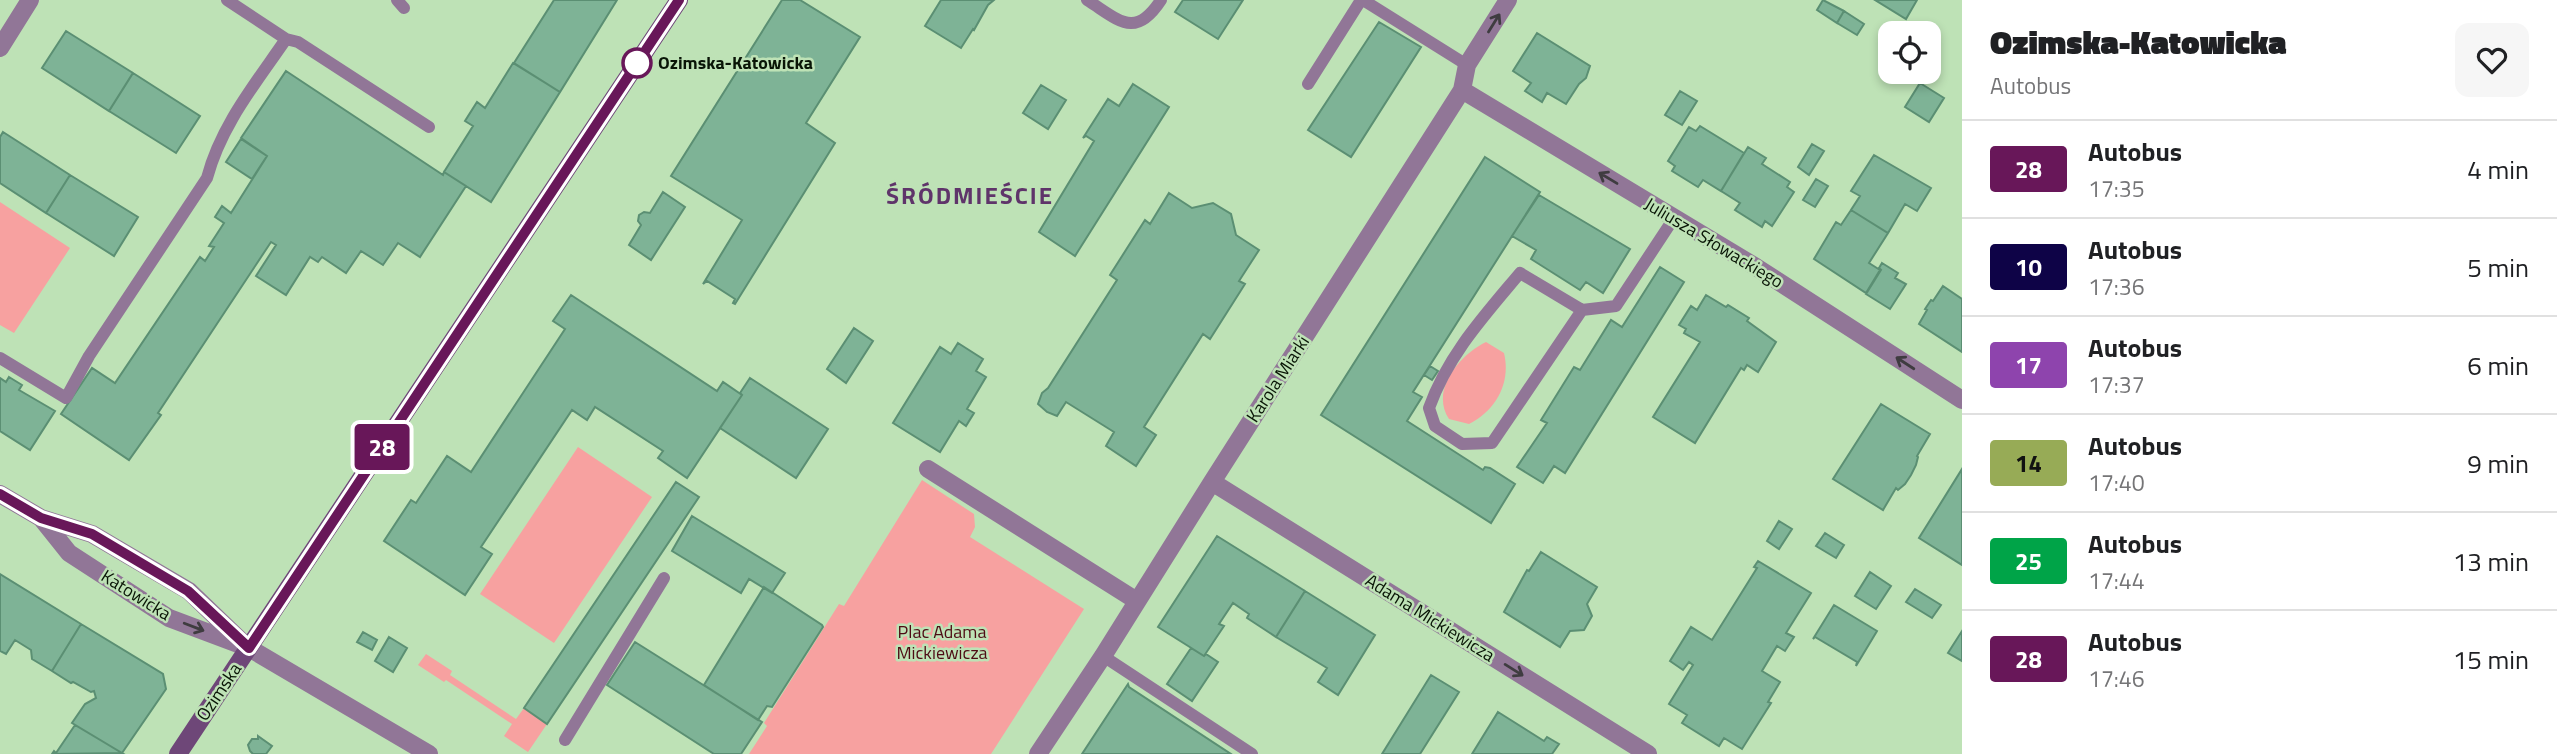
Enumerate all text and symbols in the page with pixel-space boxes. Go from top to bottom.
one-way arrow [1487,13,1501,33]
text: Ozimska-Katowicka [1990,17,2287,67]
map controls [1878,21,1941,84]
button: locate [1878,21,1941,84]
button: heart [2455,23,2529,97]
marker: Ozimska-Katowicka [622,48,652,78]
place label: Ozimska-Katowicka [658,49,813,76]
text: Autobus [1990,68,2071,103]
text: Autobus [2088,132,2182,171]
text: 4 min [2467,150,2529,189]
text: 28 [2015,151,2042,187]
one-way arrow [1598,171,1618,185]
text: 17:35 [2088,171,2145,206]
district label: ŚRÓDMIEŚCIE [886,177,1054,213]
street label: Juliusza Słowackiego [1640,190,1789,295]
text: Autobus [2088,230,2182,269]
text: 5 min [2467,248,2529,287]
text: 10 [2015,249,2042,285]
text: 17:36 [2088,269,2145,304]
text: Autobus [2088,328,2182,367]
street label: Karola Miarki [1239,330,1316,428]
text: 6 min [2467,346,2529,385]
text: 17 [2015,347,2042,383]
one-way arrow [1895,356,1915,370]
text: 17:37 [2088,367,2145,402]
line badge: 28 [350,424,414,470]
text: Autobus [2088,426,2182,465]
text: 28 [369,429,395,465]
text: 9 min [2467,444,2529,483]
text: 14 [2015,445,2042,481]
text: 17:40 [2088,465,2145,500]
text: Autobus [2088,524,2182,563]
text: 13 min [2453,542,2529,581]
text: 25 [2015,543,2042,579]
street label: Katowicka [96,562,177,627]
text: 17:44 [2088,563,2145,598]
street label: Adama Mickiewicza [1360,567,1500,668]
park label: Plac Adama Mickiewicza [896,618,988,666]
one-way arrow [183,622,205,634]
text: Autobus [2088,622,2182,661]
text: 15 min [2453,640,2529,679]
text: 28 [2015,641,2042,677]
street label: Ozimska [189,657,248,726]
text: 17:46 [2088,661,2145,696]
one-way arrow [1504,664,1524,678]

